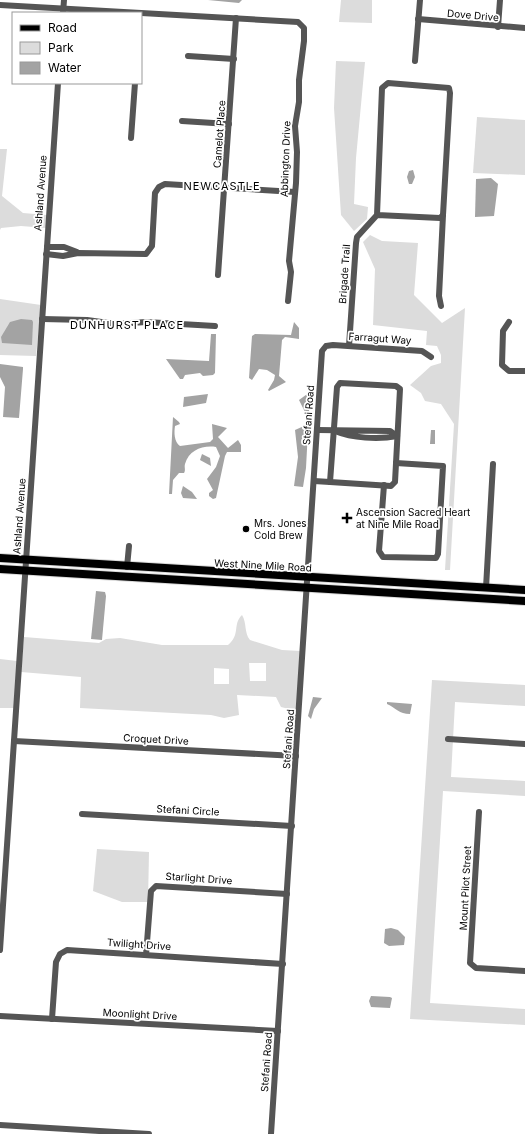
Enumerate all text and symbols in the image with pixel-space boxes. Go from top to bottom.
street label: Dove Drive [447,7,500,23]
legend [12,12,142,84]
text: Road [48,20,77,35]
text: Park [48,40,74,55]
text: Water [48,60,82,75]
street label: Camelot Place [211,100,227,168]
street label: Abbington Drive [278,120,292,197]
street label: Ashland Avenue [31,154,49,231]
district label: NEWCASTLE [183,179,261,193]
street label: Brigade Trail [336,244,352,304]
district label: DUNHURST PLACE [70,318,184,332]
street label: Farragut Way [348,330,412,346]
street label: Stefani Road [300,385,316,445]
street label: Ashland Avenue [10,477,28,554]
place label: Ascension Sacred Heart at Nine Mile Road [356,506,471,530]
marker: Ascension Sacred Heart at Nine Mile Road [341,512,353,524]
place label: Mrs. Jones Cold Brew [254,517,307,541]
marker: Mrs. Jones Cold Brew [241,524,251,534]
street label: West Nine Mile Road [214,556,312,574]
street label: Stefani Road [280,709,296,769]
street label: Croquet Drive [123,731,189,747]
street label: Stefani Circle [156,802,220,818]
street label: Mount Pilot Street [457,845,473,930]
street label: Starlight Drive [165,870,233,886]
street label: Twilight Drive [107,936,172,952]
street label: Moonlight Drive [102,1006,178,1022]
street label: Stefani Road [258,1032,274,1092]

